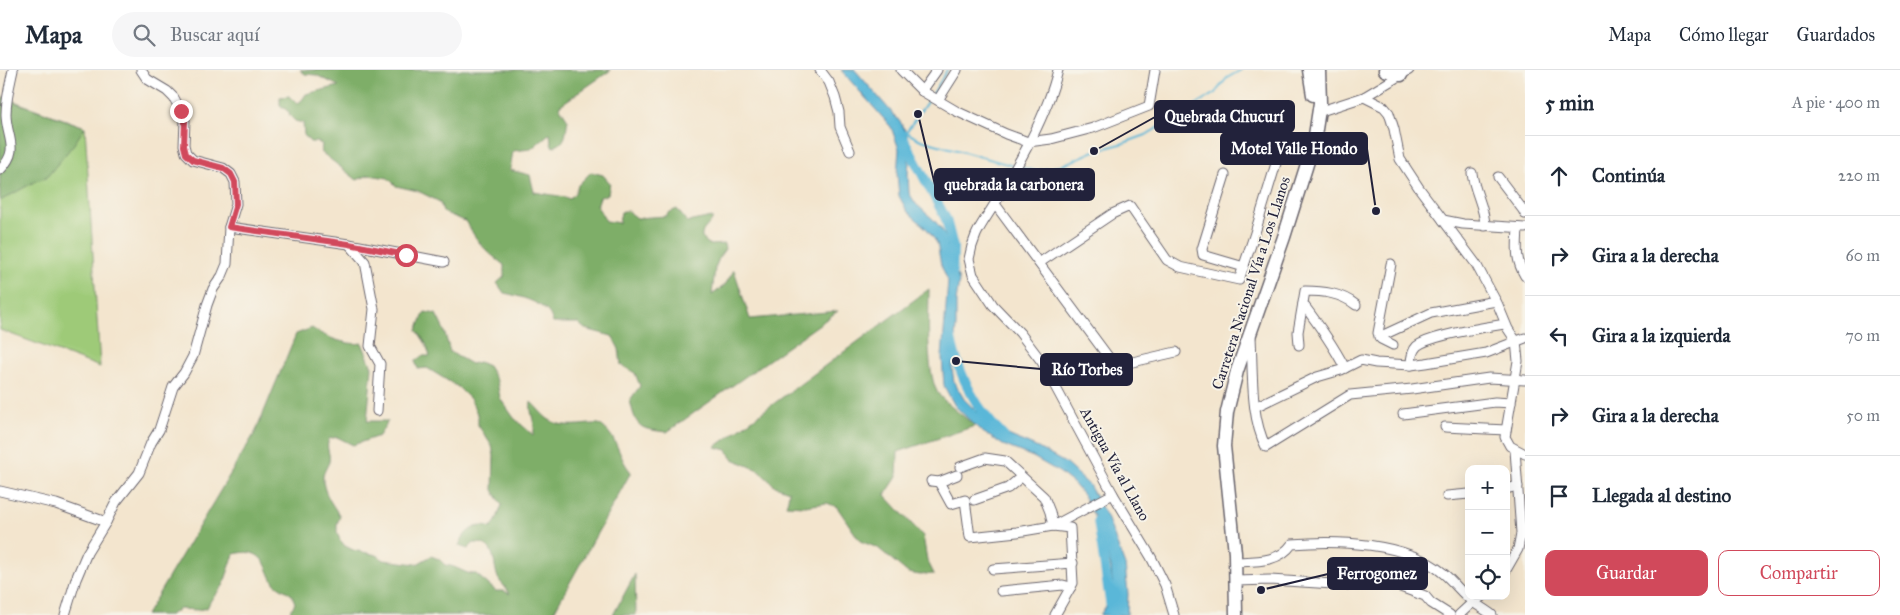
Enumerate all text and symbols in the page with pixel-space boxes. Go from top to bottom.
search box [112,12,462,57]
text: Mapa [25,20,82,50]
icon: search [130,21,158,49]
text: Buscar aquí [170,23,259,46]
text: Mapa [1608,24,1651,46]
text: Cómo llegar [1679,24,1769,46]
text: Guardados [1797,24,1875,46]
text: 5 min [1545,90,1594,116]
text: A pie · 400 m [1792,93,1880,112]
route end [170,100,193,123]
callout: Quebrada Chucurí [1155,101,1294,132]
text: Quebrada Chucurí [1164,107,1285,127]
callout: Motel Valle Hondo [1221,133,1367,164]
text: Motel Valle Hondo [1231,139,1357,158]
icon: ahead [1545,162,1573,190]
text: Continúa [1592,164,1665,187]
text: 220 m [1838,166,1880,185]
callout: quebrada la carbonera [935,169,1094,200]
street label: Carretera Nacional Vía a Los Llanos [1208,174,1294,392]
text: quebrada la carbonera [944,175,1085,195]
icon: right [1545,242,1573,270]
route start [395,244,418,267]
text: Gira a la derecha [1592,244,1719,267]
text: 60 m [1846,246,1880,265]
icon: left [1545,322,1573,350]
text: Gira a la izquierda [1592,324,1731,347]
text: 70 m [1845,326,1880,345]
callout: Río Torbes [1041,354,1132,385]
text: Río Torbes [1051,360,1123,379]
icon: right [1545,402,1573,430]
street label: Antigua Vía al Llano [1076,403,1154,524]
text: Gira a la derecha [1592,404,1719,427]
text: 50 m [1846,406,1880,425]
map controls [1465,465,1510,600]
button: + [1465,465,1510,510]
icon: arrive [1545,482,1573,510]
text: Llegada al destino [1592,484,1731,507]
button: − [1465,510,1510,555]
button: Guardar [1545,550,1708,596]
button: Compartir [1718,550,1880,596]
button: locate [1465,555,1510,600]
callout: Ferrogomez [1328,558,1427,589]
text: Ferrogomez [1337,564,1418,584]

